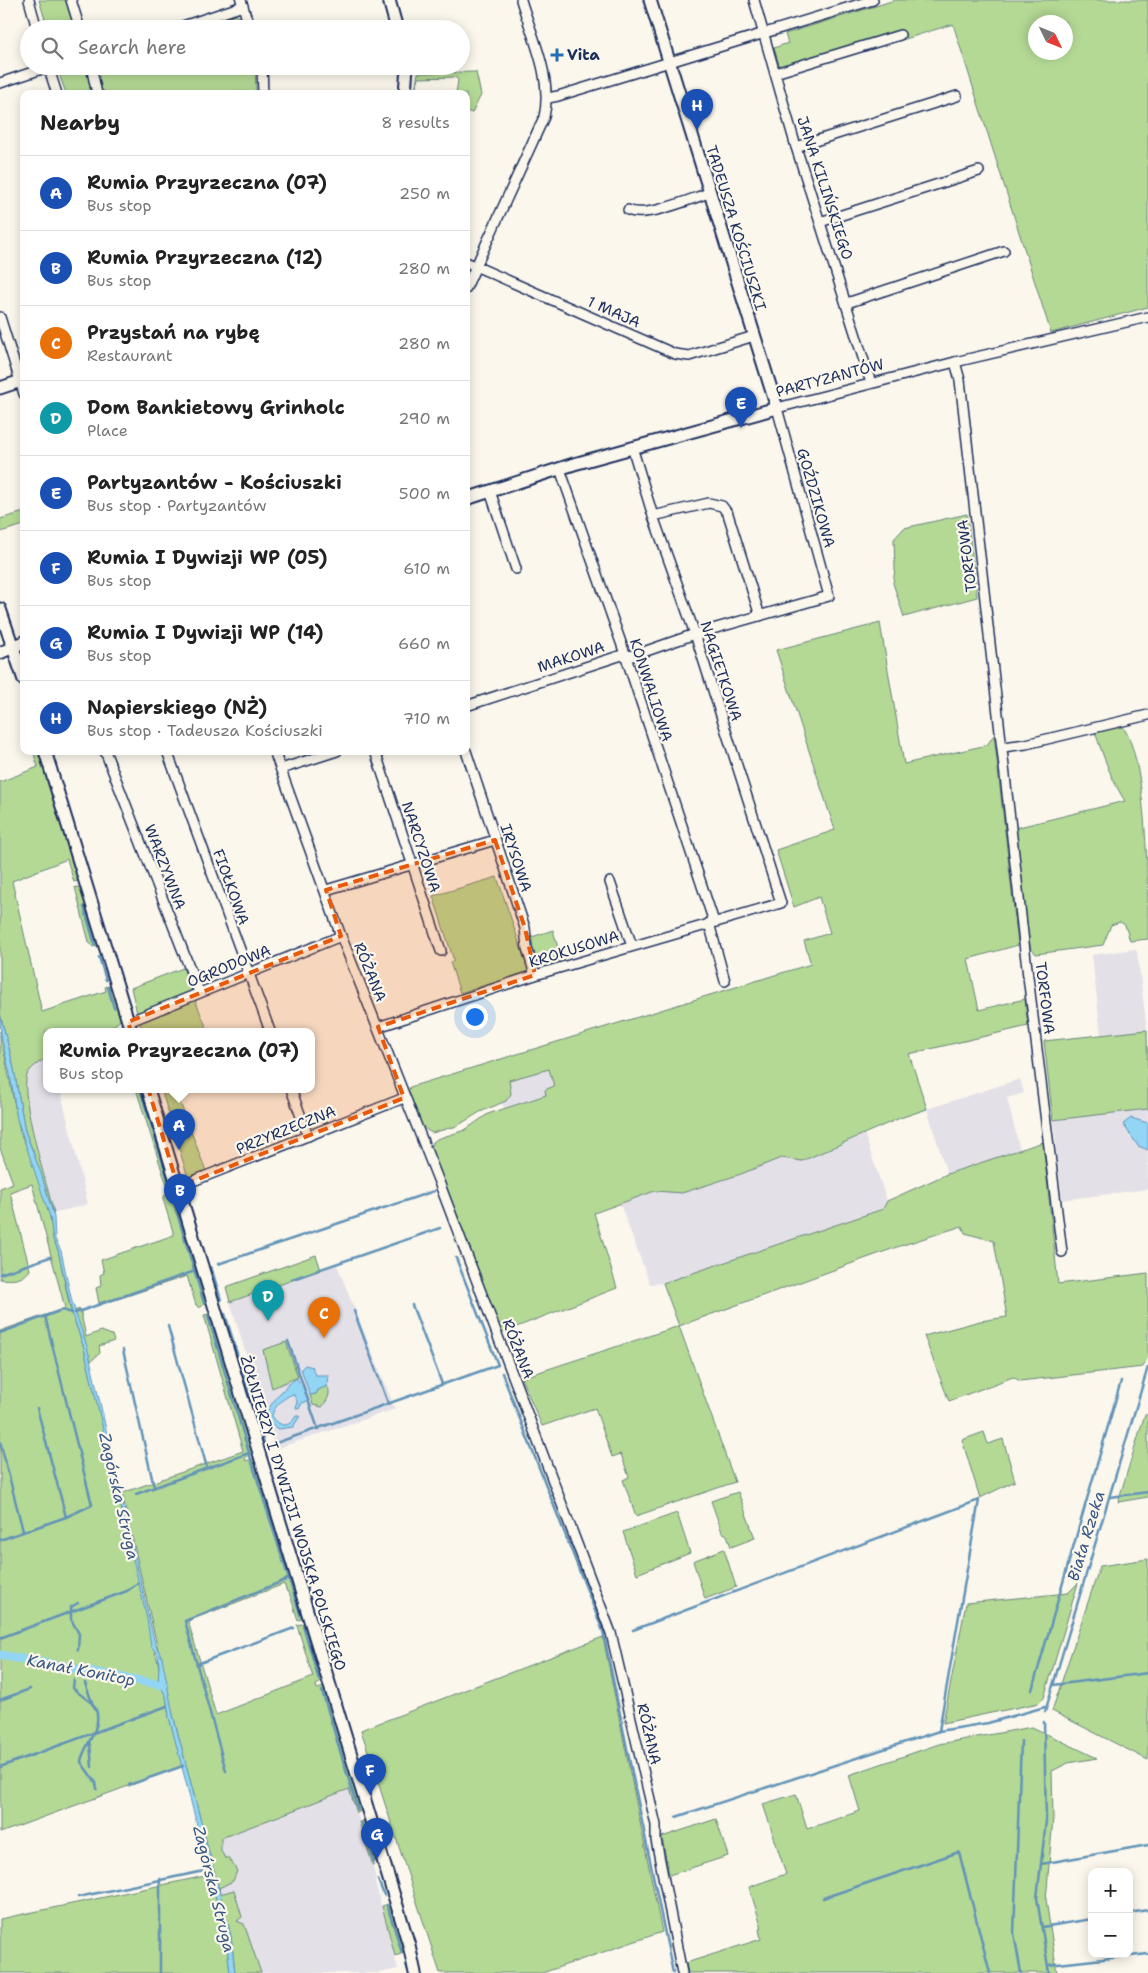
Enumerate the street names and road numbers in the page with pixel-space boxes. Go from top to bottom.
street label: JANA KILIŃSKIEGO [792,113,859,262]
street label: TADEUSZA KOŚCIUSZKI [701,143,772,313]
street label: 1 MAJA [584,291,644,333]
street label: PARTYZANTÓW [773,353,886,402]
street label: GOŹDZIKOWA [792,446,841,550]
street label: TORFOWA [953,519,981,593]
street label: NAGIETKOWA [695,618,747,724]
street label: KONWALIOWA [625,636,677,744]
street label: MAKOWA [535,637,607,677]
street label: NARCYZOWA [397,799,445,895]
street label: WARZYWNA [140,821,190,913]
street label: IRYSOWA [496,821,536,895]
street label: FIOŁKOWA [208,846,254,928]
street label: KROKUSOWA [526,926,622,972]
street label: RÓŻANA [349,939,392,1005]
street label: OGRODOWA [184,940,274,992]
street label: TORFOWA [1031,961,1059,1035]
street label: PRZYRZECZNA [233,1101,339,1159]
street label: RÓŻANA [497,1316,540,1382]
street label: ŻOŁNIERZY I DYWIZJI WOJSKA POLSKIEGO [235,1353,351,1673]
street label: RÓŻANA [632,1701,667,1767]

